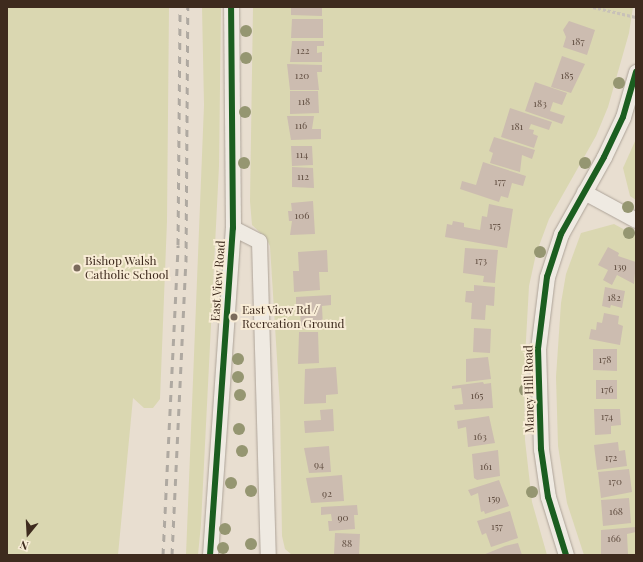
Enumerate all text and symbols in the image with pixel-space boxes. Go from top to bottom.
house number: 187 [572,36,584,48]
house number: 122 [296,45,310,57]
house number: 120 [295,70,309,82]
house number: 185 [560,70,574,82]
house number: 118 [298,96,310,108]
house number: 183 [533,98,547,110]
house number: 116 [295,120,307,132]
house number: 181 [511,121,523,133]
house number: 114 [296,149,308,161]
house number: 112 [297,171,309,183]
house number: 177 [494,176,506,188]
house number: 106 [295,210,309,222]
house number: 175 [489,220,501,232]
street label: East View Road [208,240,228,322]
place label: Bishop Walsh Catholic School [85,254,169,282]
house number: 173 [475,255,487,267]
house number: 139 [613,261,627,273]
marker: Bishop Walsh Catholic School [72,263,82,273]
house number: 182 [607,292,621,304]
place label: East View Rd / Recreation Ground [242,303,345,331]
marker: East View Rd / Recreation Ground [229,312,239,322]
street label: Maney Hill Road [521,345,537,433]
house number: 178 [599,354,611,366]
house number: 176 [601,384,613,396]
house number: 165 [470,390,484,402]
house number: 174 [601,411,613,423]
house number: 163 [473,431,487,443]
house number: 172 [605,452,617,464]
house number: 94 [314,459,324,471]
house number: 161 [480,461,492,473]
house number: 170 [608,476,622,488]
house number: 92 [322,488,332,500]
house number: 159 [488,493,500,505]
house number: 168 [609,506,623,518]
house number: 90 [337,512,349,524]
north arrow [8,514,48,554]
house number: 157 [491,521,503,533]
house number: 166 [607,533,621,545]
text: N [18,538,30,554]
house number: 88 [342,538,352,550]

